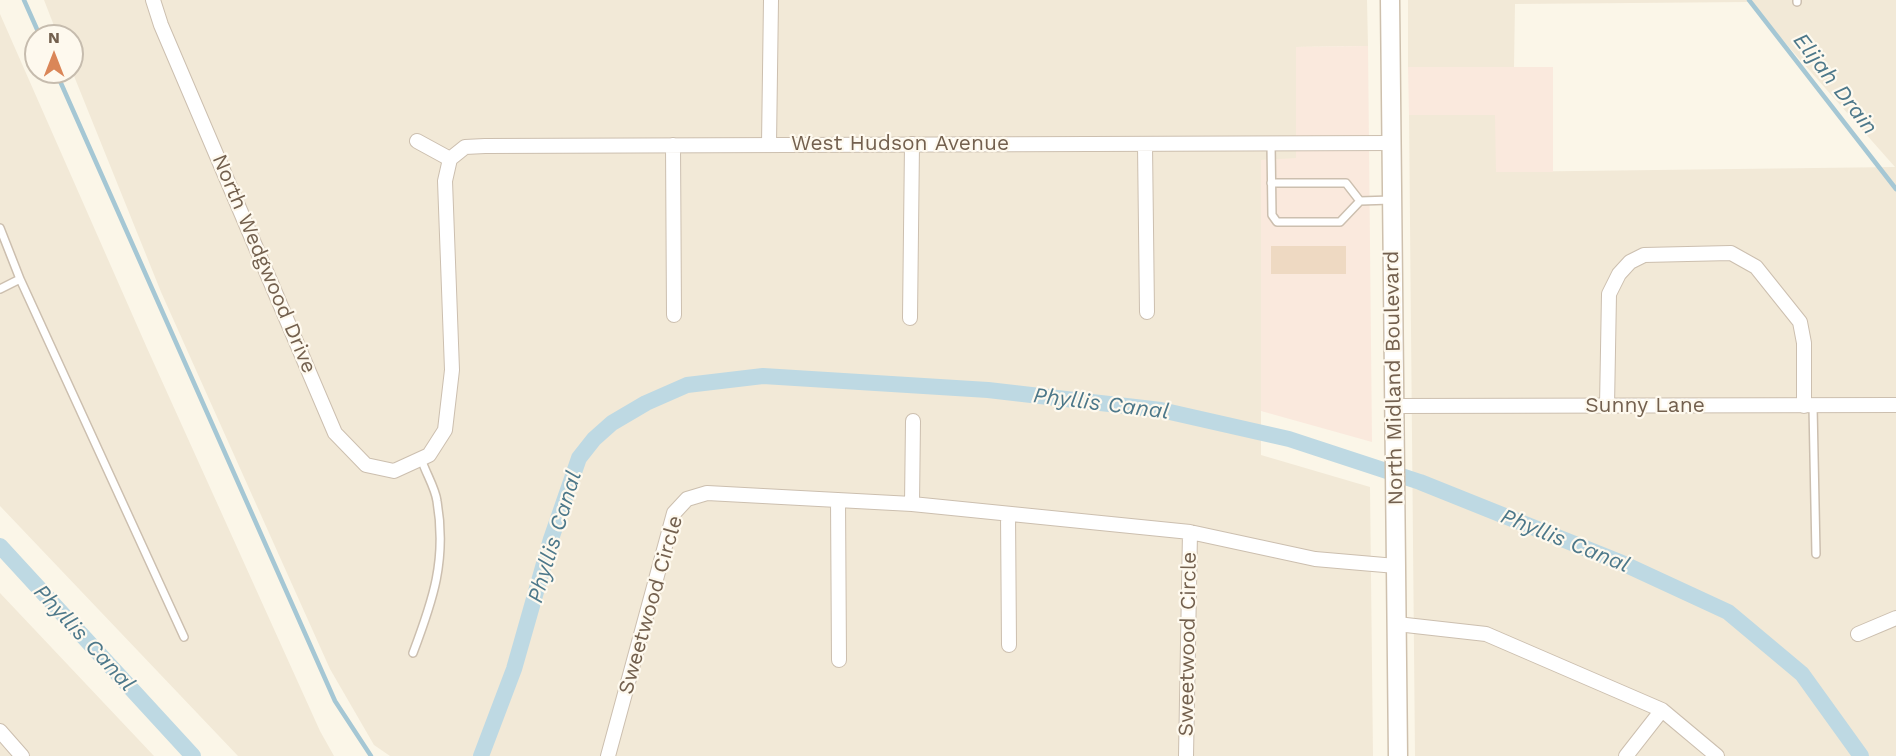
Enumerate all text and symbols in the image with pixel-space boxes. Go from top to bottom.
north arrow [24,24,84,84]
text: N [48,28,60,47]
water label: Elijah Drain [1787,28,1883,140]
street label: West Hudson Avenue [791,131,1009,157]
street label: North Wedgwood Drive [206,151,322,377]
street label: North Midland Boulevard [1379,251,1409,505]
water label: Phyllis Canal [1032,383,1170,425]
street label: Sunny Lane [1585,393,1705,419]
water label: Phyllis Canal [522,468,588,606]
water label: Phyllis Canal [1497,503,1633,579]
street label: Sweetwood Circle [613,513,689,697]
street label: Sweetwood Circle [1174,551,1202,737]
water label: Phyllis Canal [28,579,140,697]

